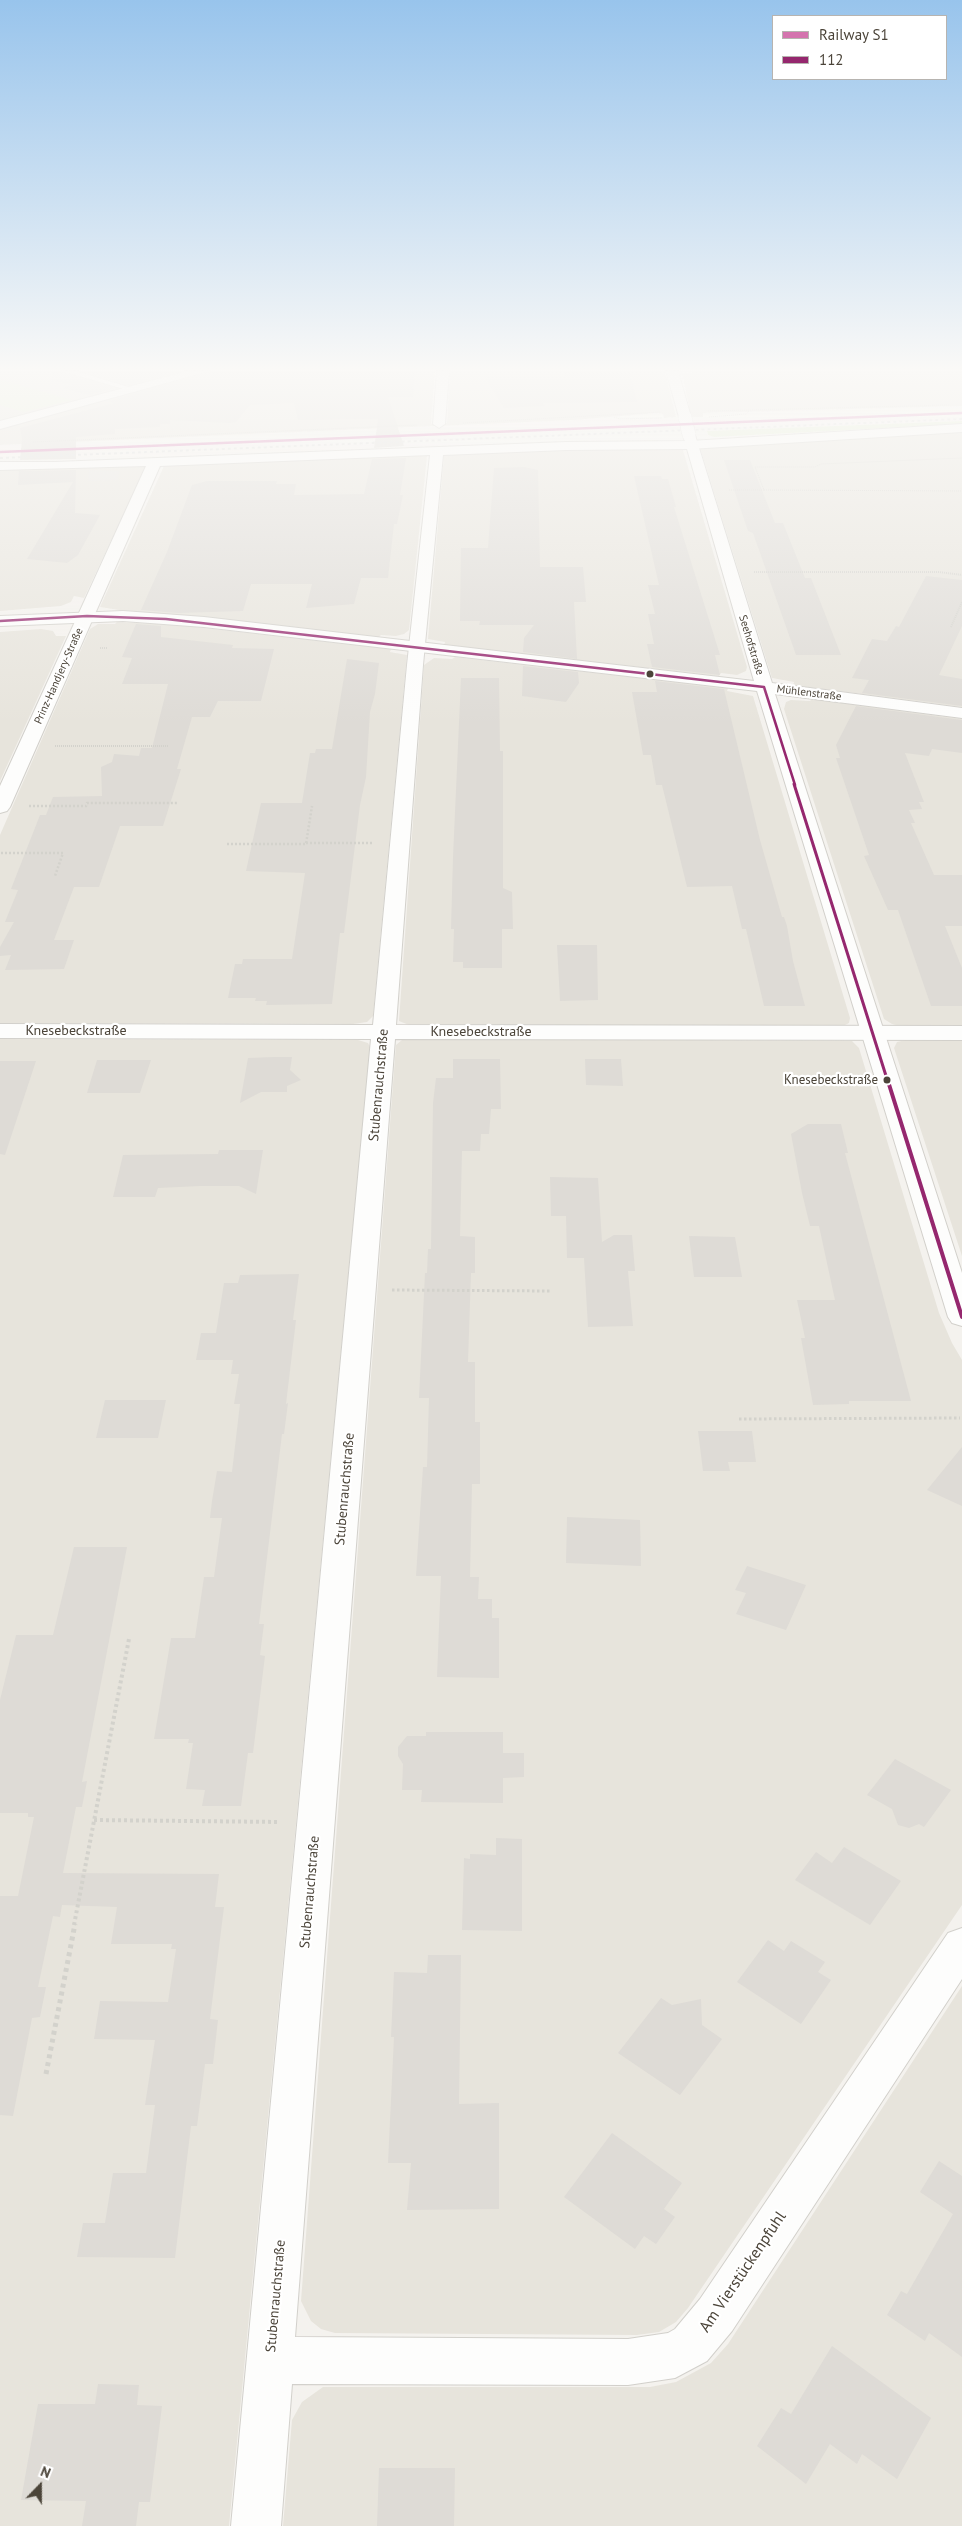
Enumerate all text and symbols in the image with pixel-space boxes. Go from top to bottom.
legend [772,15,947,80]
text: Railway S1 [819,25,889,44]
text: 112 [819,50,844,69]
street label: Seehofstraße [736,614,766,676]
street label: Prinz-Handjery-Straße [32,626,86,726]
unlabelled marker [645,669,655,679]
street label: Mühlenstraße [776,682,842,704]
street label: Knesebeckstraße [25,1023,127,1039]
street label: Knesebeckstraße [430,1024,532,1040]
street label: Stubenrauchstraße [366,1028,392,1142]
place label: Knesebeckstraße [784,1072,878,1088]
marker: Knesebeckstraße [882,1075,892,1085]
street label: Stubenrauchstraße [332,1432,358,1546]
street label: Stubenrauchstraße [297,1835,323,1949]
street label: Am Vierstückenpfuhl [695,2208,791,2336]
street label: Stubenrauchstraße [263,2239,289,2353]
north arrow [15,2461,65,2511]
text: N [38,2462,53,2482]

